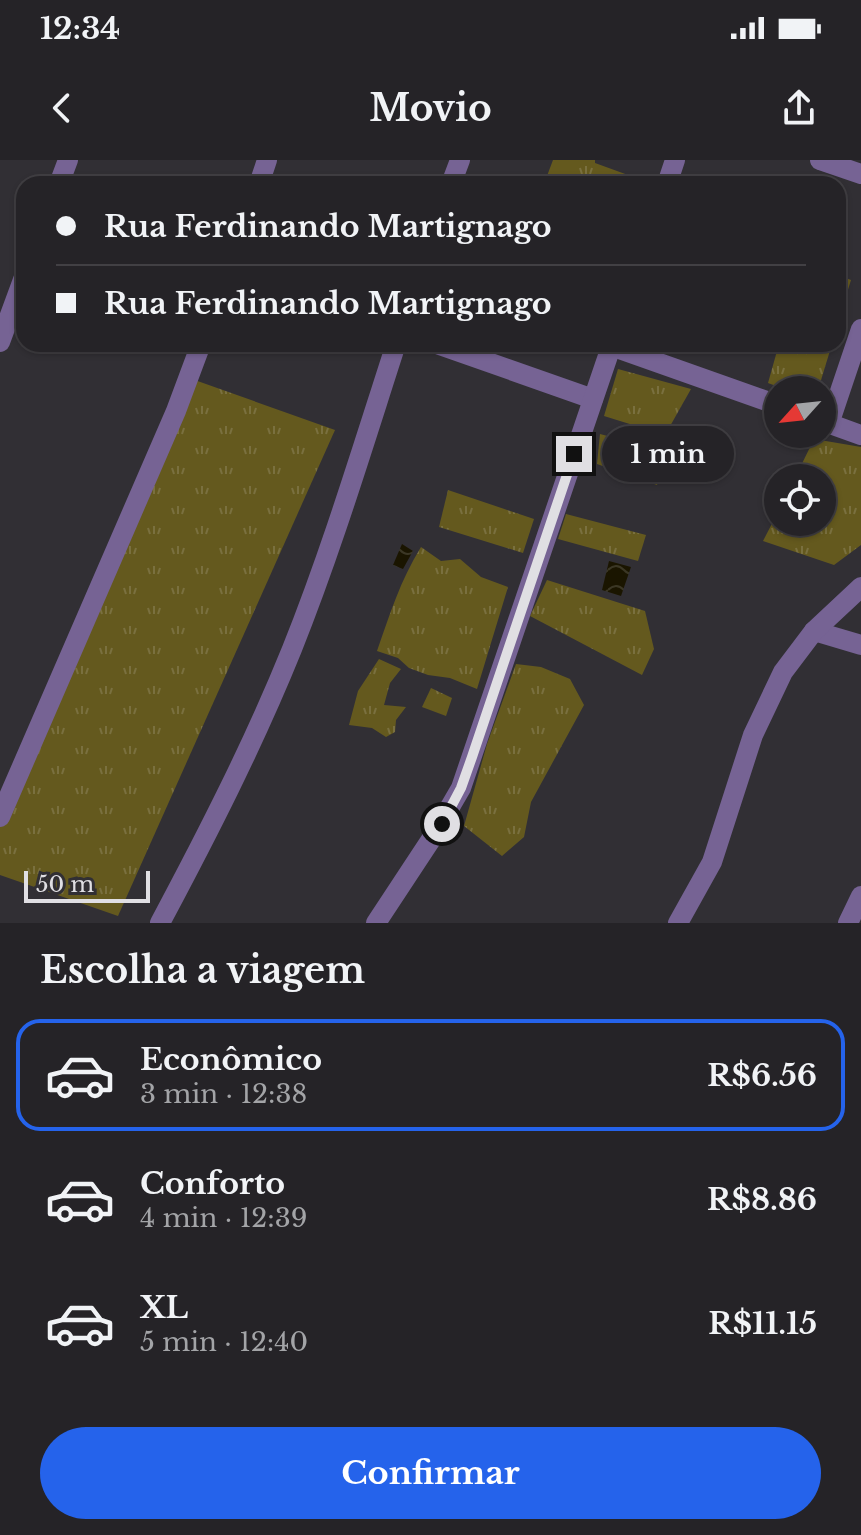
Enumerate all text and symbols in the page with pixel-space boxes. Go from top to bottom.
text: 12:34 [40,10,120,47]
icon: back [40,86,84,130]
text: Movio [369,86,492,131]
icon: share [777,86,821,130]
text: Rua Ferdinando Martignago [104,208,552,245]
text: Rua Ferdinando Martignago [104,285,552,322]
north arrow [764,376,836,448]
map controls [764,376,836,536]
callout: 1 min [602,426,734,482]
route end [556,436,592,472]
text: 1 min [630,438,706,470]
button: locate [764,464,836,536]
route start [424,806,460,842]
scale bar [24,867,150,903]
text: 50 m [36,871,94,898]
text: Escolha a viagem [40,948,365,993]
icon: car [44,1039,116,1111]
text: Econômico [140,1041,322,1078]
text: R$6.56 [707,1057,817,1094]
text: 3 min · 12:38 [140,1078,307,1110]
icon: car [44,1163,116,1235]
text: Conforto [140,1165,285,1202]
text: R$8.86 [707,1181,817,1218]
text: 4 min · 12:39 [140,1202,307,1234]
icon: car [44,1287,116,1359]
text: XL [140,1289,188,1326]
text: R$11.15 [708,1305,817,1342]
text: 5 min · 12:40 [140,1326,308,1358]
button: Confirmar [40,1427,821,1519]

